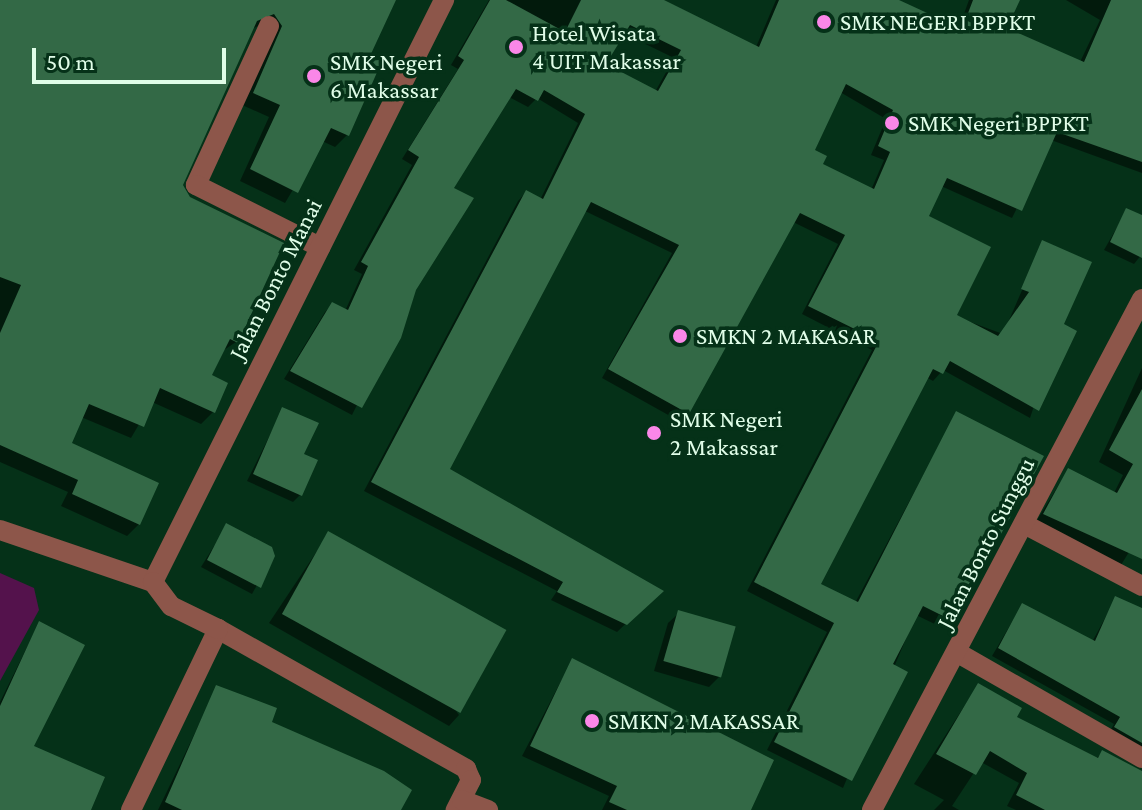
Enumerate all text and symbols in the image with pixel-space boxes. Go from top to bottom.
place label: SMK NEGERI BPPKT [840,8,1035,36]
marker: SMK NEGERI BPPKT [815,13,833,31]
place label: Hotel Wisata 4 UIT Makassar [532,19,681,75]
scale bar [36,32,230,82]
marker: Hotel Wisata 4 UIT Makassar [507,38,525,56]
text: 50 m [46,48,95,75]
place label: SMK Negeri 6 Makassar [330,48,442,104]
marker: SMK Negeri 6 Makassar [305,67,323,85]
place label: SMK Negeri BPPKT [908,109,1089,137]
marker: SMK Negeri BPPKT [883,114,901,132]
street label: Jalan Bonto Manai [222,194,328,364]
place label: SMKN 2 MAKASAR [696,322,876,350]
marker: SMKN 2 MAKASAR [671,327,689,345]
place label: SMK Negeri 2 Makassar [670,405,782,461]
marker: SMK Negeri 2 Makassar [645,424,663,442]
street label: Jalan Bonto Sunggu [930,453,1040,633]
place label: SMKN 2 MAKASSAR [608,707,799,735]
marker: SMKN 2 MAKASSAR [583,712,601,730]

